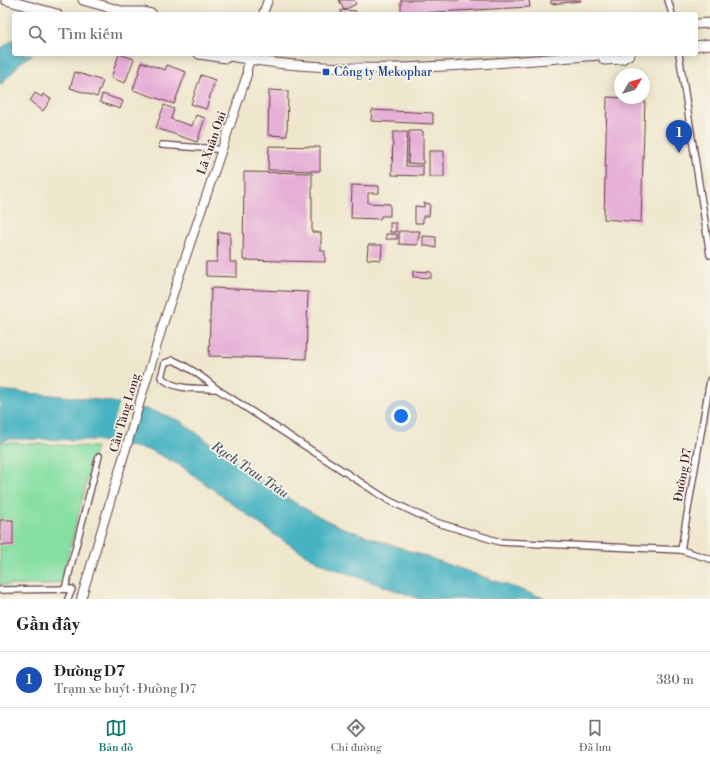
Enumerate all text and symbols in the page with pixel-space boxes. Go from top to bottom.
search box [12,12,698,56]
icon: search [26,23,48,45]
text: Tìm kiếm [58,25,123,44]
place label: Công ty Mekophar [334,65,432,80]
marker: Công ty Mekophar [321,67,331,77]
north arrow [614,68,650,104]
street label: Lã Xuân Oai [194,109,230,177]
pin: 1 [666,120,692,153]
street label: Cầu Tăng Long [107,371,144,454]
your location [391,406,411,426]
water label: Rạch Trau Trảu [208,438,292,502]
street label: Đường D7 [671,447,695,503]
text: Gần đây [16,614,80,636]
text: Đường D7 [54,662,125,681]
text: 1 [26,672,32,688]
text: 380 m [656,672,694,688]
text: Trạm xe buýt · Đường D7 [54,681,196,697]
tab: Bản đồ [99,717,133,755]
tab: Chỉ đường [331,717,382,755]
tab: Đã lưu [579,717,611,755]

